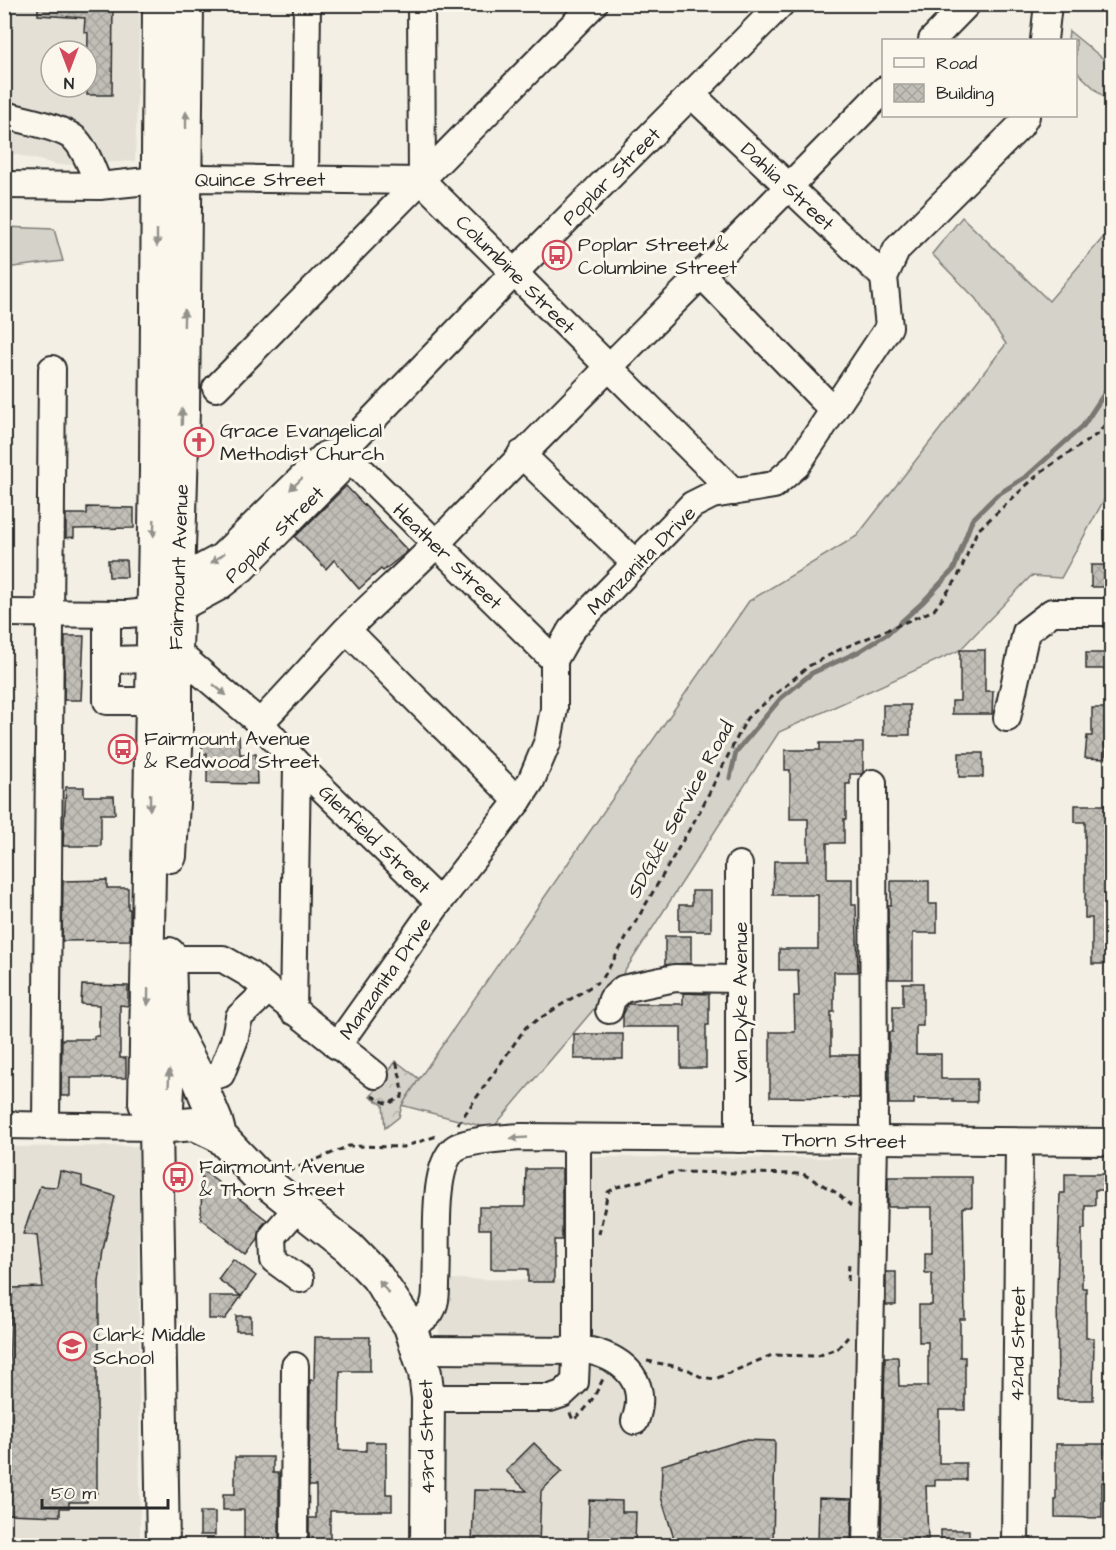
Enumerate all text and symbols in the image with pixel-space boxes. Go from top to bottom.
north arrow [39,39,99,99]
legend [882,39,1077,117]
text: Road [936,51,977,76]
text: N [64,72,74,94]
text: Building [936,81,994,107]
one-way arrow [181,111,191,130]
street label: Poplar Street [556,121,667,232]
street label: Dahlia Street [734,136,840,238]
street label: Quince Street [195,166,325,194]
street label: Columbine Street [449,209,581,341]
one-way arrow [152,229,162,248]
place label: Poplar Street & Columbine Street [578,231,737,282]
bus stop icon: Poplar Street & Columbine Street [541,239,573,271]
one-way arrow [179,309,189,328]
one-way arrow [178,407,187,426]
place label: Grace Evangelical Methodist Church [220,417,384,468]
church icon: Grace Evangelical Methodist Church [183,426,215,458]
one-way arrow [289,476,303,490]
street label: Poplar Street [218,480,331,590]
street label: Fairmount Avenue [162,483,196,651]
street label: Heather Street [386,497,508,616]
street label: Manzanita Drive [581,500,703,622]
one-way arrow [150,518,159,537]
one-way arrow [210,551,225,563]
one-way arrow [212,683,227,696]
street label: SDG&E Service Road [621,716,741,903]
place label: Fairmount Avenue & Redwood Street [144,725,319,776]
bus stop icon: Fairmount Avenue & Redwood Street [107,733,139,765]
street label: Glenfield Street [312,779,437,901]
one-way arrow [145,792,155,811]
street label: Manzanita Drive [333,911,439,1046]
street label: Van Dyke Avenue [727,921,756,1082]
one-way arrow [143,987,153,1006]
one-way arrow [164,1069,173,1088]
street label: Thorn Street [782,1126,906,1156]
one-way arrow [509,1133,528,1142]
place label: Fairmount Avenue & Thorn Street [199,1153,365,1204]
bus stop icon: Fairmount Avenue & Thorn Street [162,1161,194,1193]
one-way arrow [378,1280,390,1296]
street label: 42nd Street [1003,1286,1033,1402]
place label: Clark Middle School [93,1321,206,1372]
school or university icon: Clark Middle School [56,1330,88,1362]
street label: 43rd Street [412,1379,442,1495]
scale bar [42,1472,168,1510]
text: 50 m [51,1481,96,1506]

